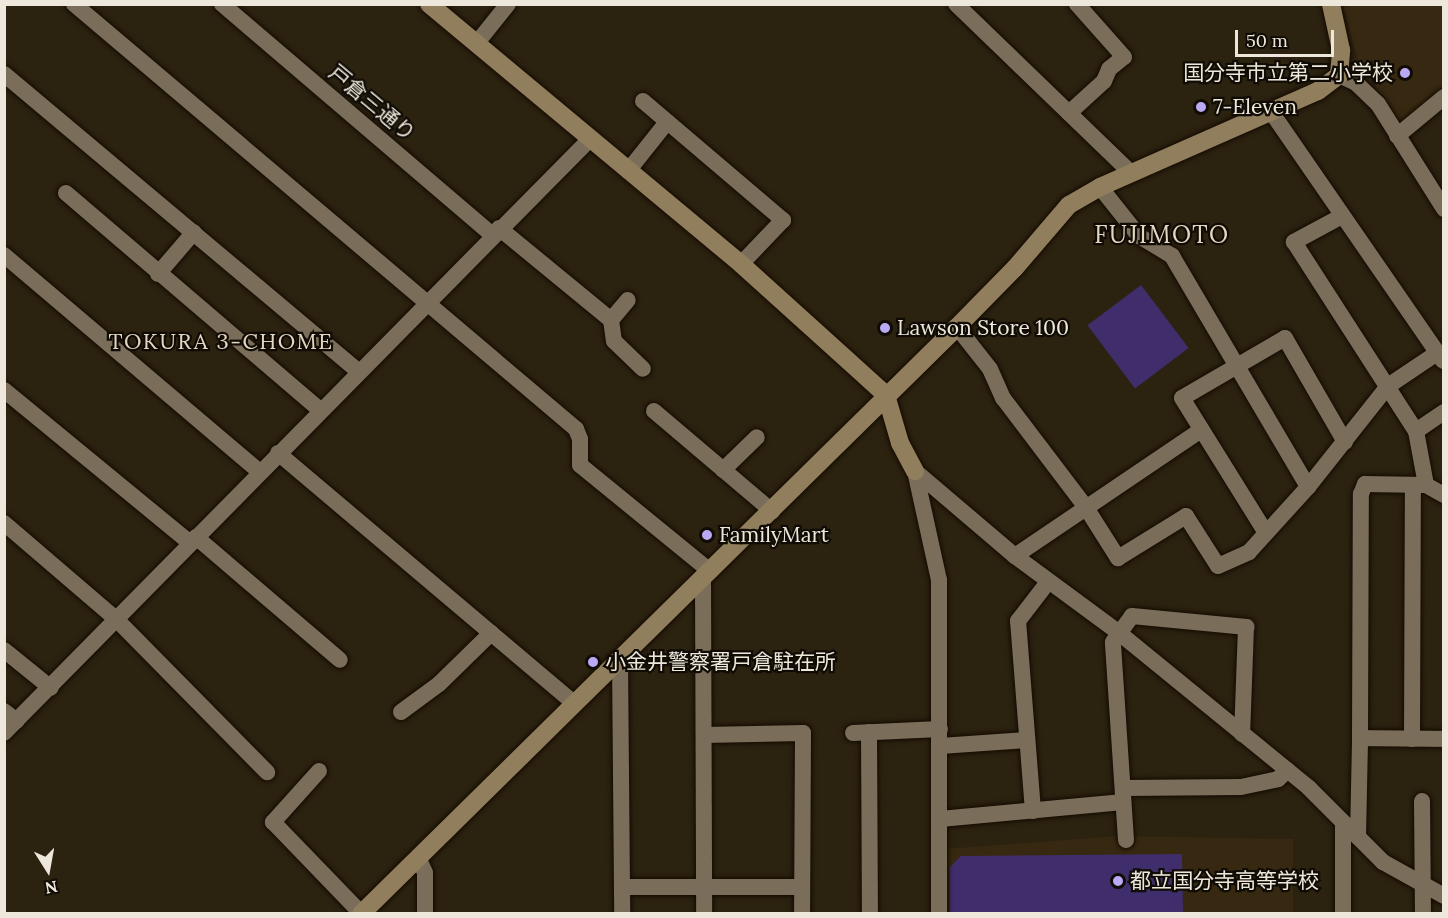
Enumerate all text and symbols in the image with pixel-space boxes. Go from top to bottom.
scale bar [1238,18,1337,56]
text: 50 m [1246,29,1288,52]
street label: 戸倉三通り [324,60,420,146]
place label: 国分寺市立第二小学校 [1183,60,1393,86]
marker: 国分寺市立第二小学校 [1398,66,1412,80]
place label: 7-Eleven [1213,94,1297,120]
marker: 7-Eleven [1194,100,1208,114]
district label: FUJIMOTO [1094,221,1230,249]
place label: Lawson Store 100 [897,315,1069,341]
marker: Lawson Store 100 [878,321,892,335]
district label: TOKURA 3-CHOME [109,329,333,355]
place label: FamilyMart [719,522,829,548]
marker: FamilyMart [700,528,714,542]
place label: 小金井警察署戸倉駐在所 [605,649,836,675]
marker: 小金井警察署戸倉駐在所 [586,655,600,669]
north arrow [18,840,78,900]
place label: 都立国分寺高等学校 [1130,868,1319,894]
marker: 都立国分寺高等学校 [1111,874,1125,888]
text: N [43,877,59,899]

